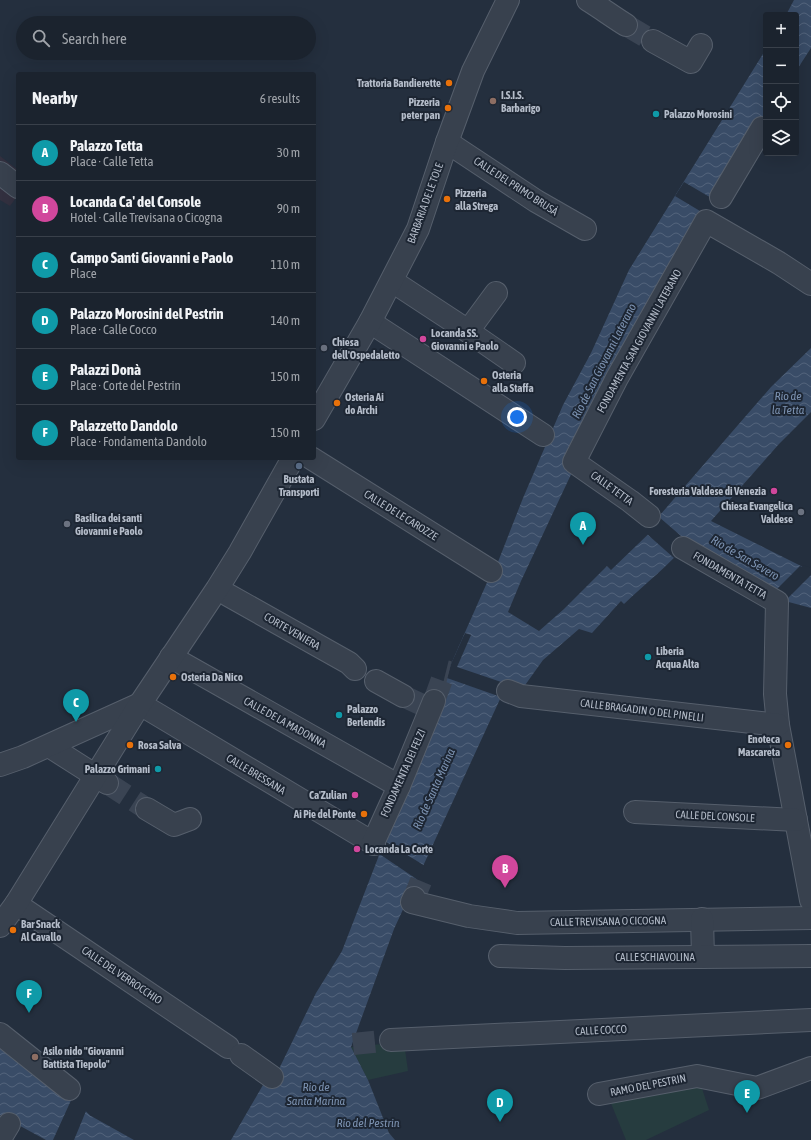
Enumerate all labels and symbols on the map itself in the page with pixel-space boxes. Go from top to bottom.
place label: Trattoria Bandierette [357,77,441,89]
marker: Trattoria Bandierette [444,78,454,88]
place label: I.S.I.S. Barbarigo [501,89,540,114]
place label: Pizzeria peter pan [401,96,440,121]
marker: I.S.I.S. Barbarigo [488,96,498,106]
marker: Pizzeria peter pan [443,103,453,113]
place label: Palazzo Morosini [664,108,733,120]
marker: Palazzo Morosini [651,109,661,119]
street label: CALLE DEL PRIMO BRUSÀ [472,154,561,218]
street label: BARBARIA DE LE TOLE [405,161,445,245]
place label: Pizzeria alla Strega [455,187,498,212]
marker: Pizzeria alla Strega [442,194,452,204]
street label: FONDAMENTA SAN GIOVANNI LATERANO [594,267,684,415]
water label: Rio de San Giovanni Laterano [569,301,639,421]
place label: Locanda SS. Giovanni e Paolo [431,327,499,352]
marker: Locanda SS. Giovanni e Paolo [418,334,428,344]
place label: Chiesa dell'Ospedaletto [332,336,400,361]
marker: Chiesa dell'Ospedaletto [319,343,329,353]
place label: Osteria alla Staffa [492,369,534,394]
marker: Osteria alla Staffa [479,376,489,386]
water label: Rio de la Tetta [772,389,805,417]
place label: Osteria Ai do Archi [345,391,384,416]
marker: Osteria Ai do Archi [332,398,342,408]
your location [507,407,527,427]
marker: Bustata Transporti [294,461,304,471]
street label: CALLE TETTA [589,469,636,508]
place label: Bustata Transporti [279,473,320,498]
place label: Foresteria Valdese di Venezia [649,485,766,497]
marker: Foresteria Valdese di Venezia [769,486,779,496]
street label: CALLE DE LE CAROZZE [362,488,440,543]
place label: Chiesa Evangelica Valdese [721,500,793,525]
marker: Chiesa Evangelica Valdese [796,507,806,517]
place label: Basilica dei santi Giovanni e Paolo [75,512,143,537]
pin: A [570,512,596,545]
marker: Basilica dei santi Giovanni e Paolo [62,519,72,529]
water label: Rio de San Severo [708,533,782,583]
street label: FONDAMENTA TETTA [691,549,769,601]
street label: CORTE VENIERA [262,610,323,652]
place label: Liberia Acqua Alta [655,645,699,670]
marker: Liberia Acqua Alta [643,652,653,662]
place label: Osteria Da Nico [181,671,243,683]
marker: Osteria Da Nico [168,672,178,682]
pin: C [63,689,89,722]
street label: CALLE DE LA MADONNA [242,694,329,750]
street label: CALLE BRAGADIN O DEL PINELLI [579,696,705,724]
place label: Palazzo Berlendis [347,703,385,728]
marker: Palazzo Berlendis [334,710,344,720]
street label: FONDAMENTA DEI FELZI [378,727,428,819]
place label: Enoteca Mascareta [738,733,780,758]
place label: Rosa Salva [138,739,181,751]
marker: Rosa Salva [125,740,135,750]
marker: Enoteca Mascareta [783,740,793,750]
water label: Rio de Santa Marina [410,746,458,832]
street label: CALLE BRESSANA [224,752,288,797]
place label: Palazzo Grimani [85,763,150,775]
marker: Palazzo Grimani [153,764,163,774]
place label: Ca'Zulian [309,789,347,801]
marker: Ca'Zulian [350,790,360,800]
place label: Ai Pie del Ponte [293,808,356,820]
street label: CALLE DEL CONSOLE [675,808,755,824]
marker: Ai Pie del Ponte [359,809,369,819]
place label: Locanda La Corte [365,843,433,855]
marker: Locanda La Corte [352,844,362,854]
pin: B [492,855,518,888]
street label: CALLE TREVISANA O CICOGNA [550,914,667,928]
place label: Bar Snack Al Cavallo [20,918,61,943]
marker: Bar Snack Al Cavallo [8,925,18,935]
street label: CALLE DEL VERROCCHIO [80,944,164,1006]
street label: CALLE SCHIAVOLINA [615,951,695,963]
pin: F [16,980,42,1013]
street label: CALLE COCCO [575,1023,627,1037]
place label: Asilo nido "Giovanni Battista Tiepolo" [42,1045,124,1070]
marker: Asilo nido "Giovanni Battista Tiepolo" [30,1052,40,1062]
street label: RAMO DEL PESTRIN [609,1072,687,1098]
water label: Rio de Santa Marina [286,1080,346,1108]
pin: E [734,1080,760,1113]
pin: D [487,1089,513,1122]
water label: Rio del Pestrin [336,1116,400,1130]

